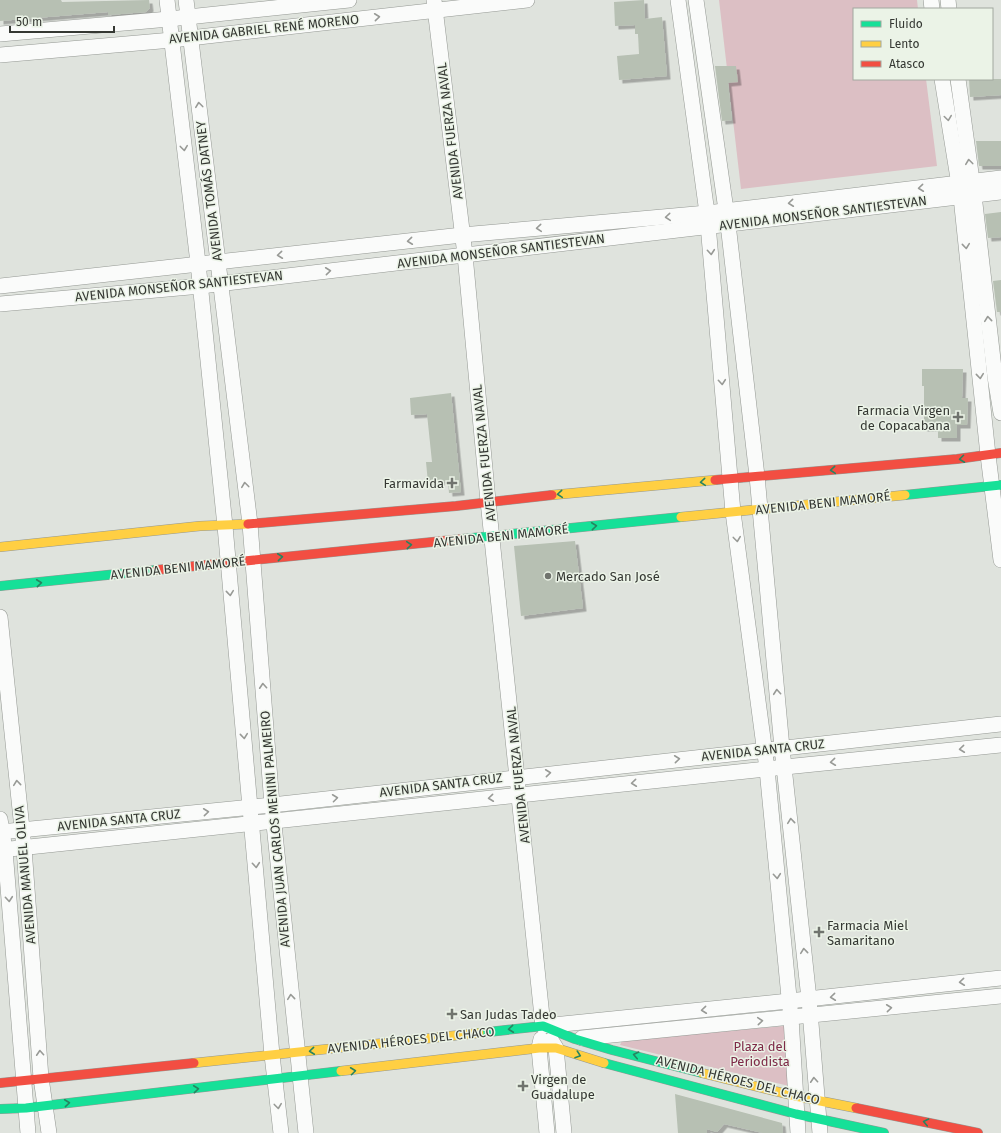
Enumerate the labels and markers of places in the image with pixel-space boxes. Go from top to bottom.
place label: Farmacia Virgen de Copacabana [857,403,950,433]
marker: Farmacia Virgen de Copacabana [953,412,963,422]
place label: Farmavida [383,476,444,491]
marker: Farmavida [447,478,457,488]
place label: Mercado San José [556,569,660,584]
marker: Mercado San José [543,571,553,581]
place label: Farmacia Miel Samaritano [827,918,908,948]
marker: Farmacia Miel Samaritano [814,927,824,937]
place label: San Judas Tadeo [460,1007,557,1022]
marker: San Judas Tadeo [447,1009,457,1019]
place label: Virgen de Guadalupe [531,1072,595,1102]
marker: Virgen de Guadalupe [518,1081,528,1091]

